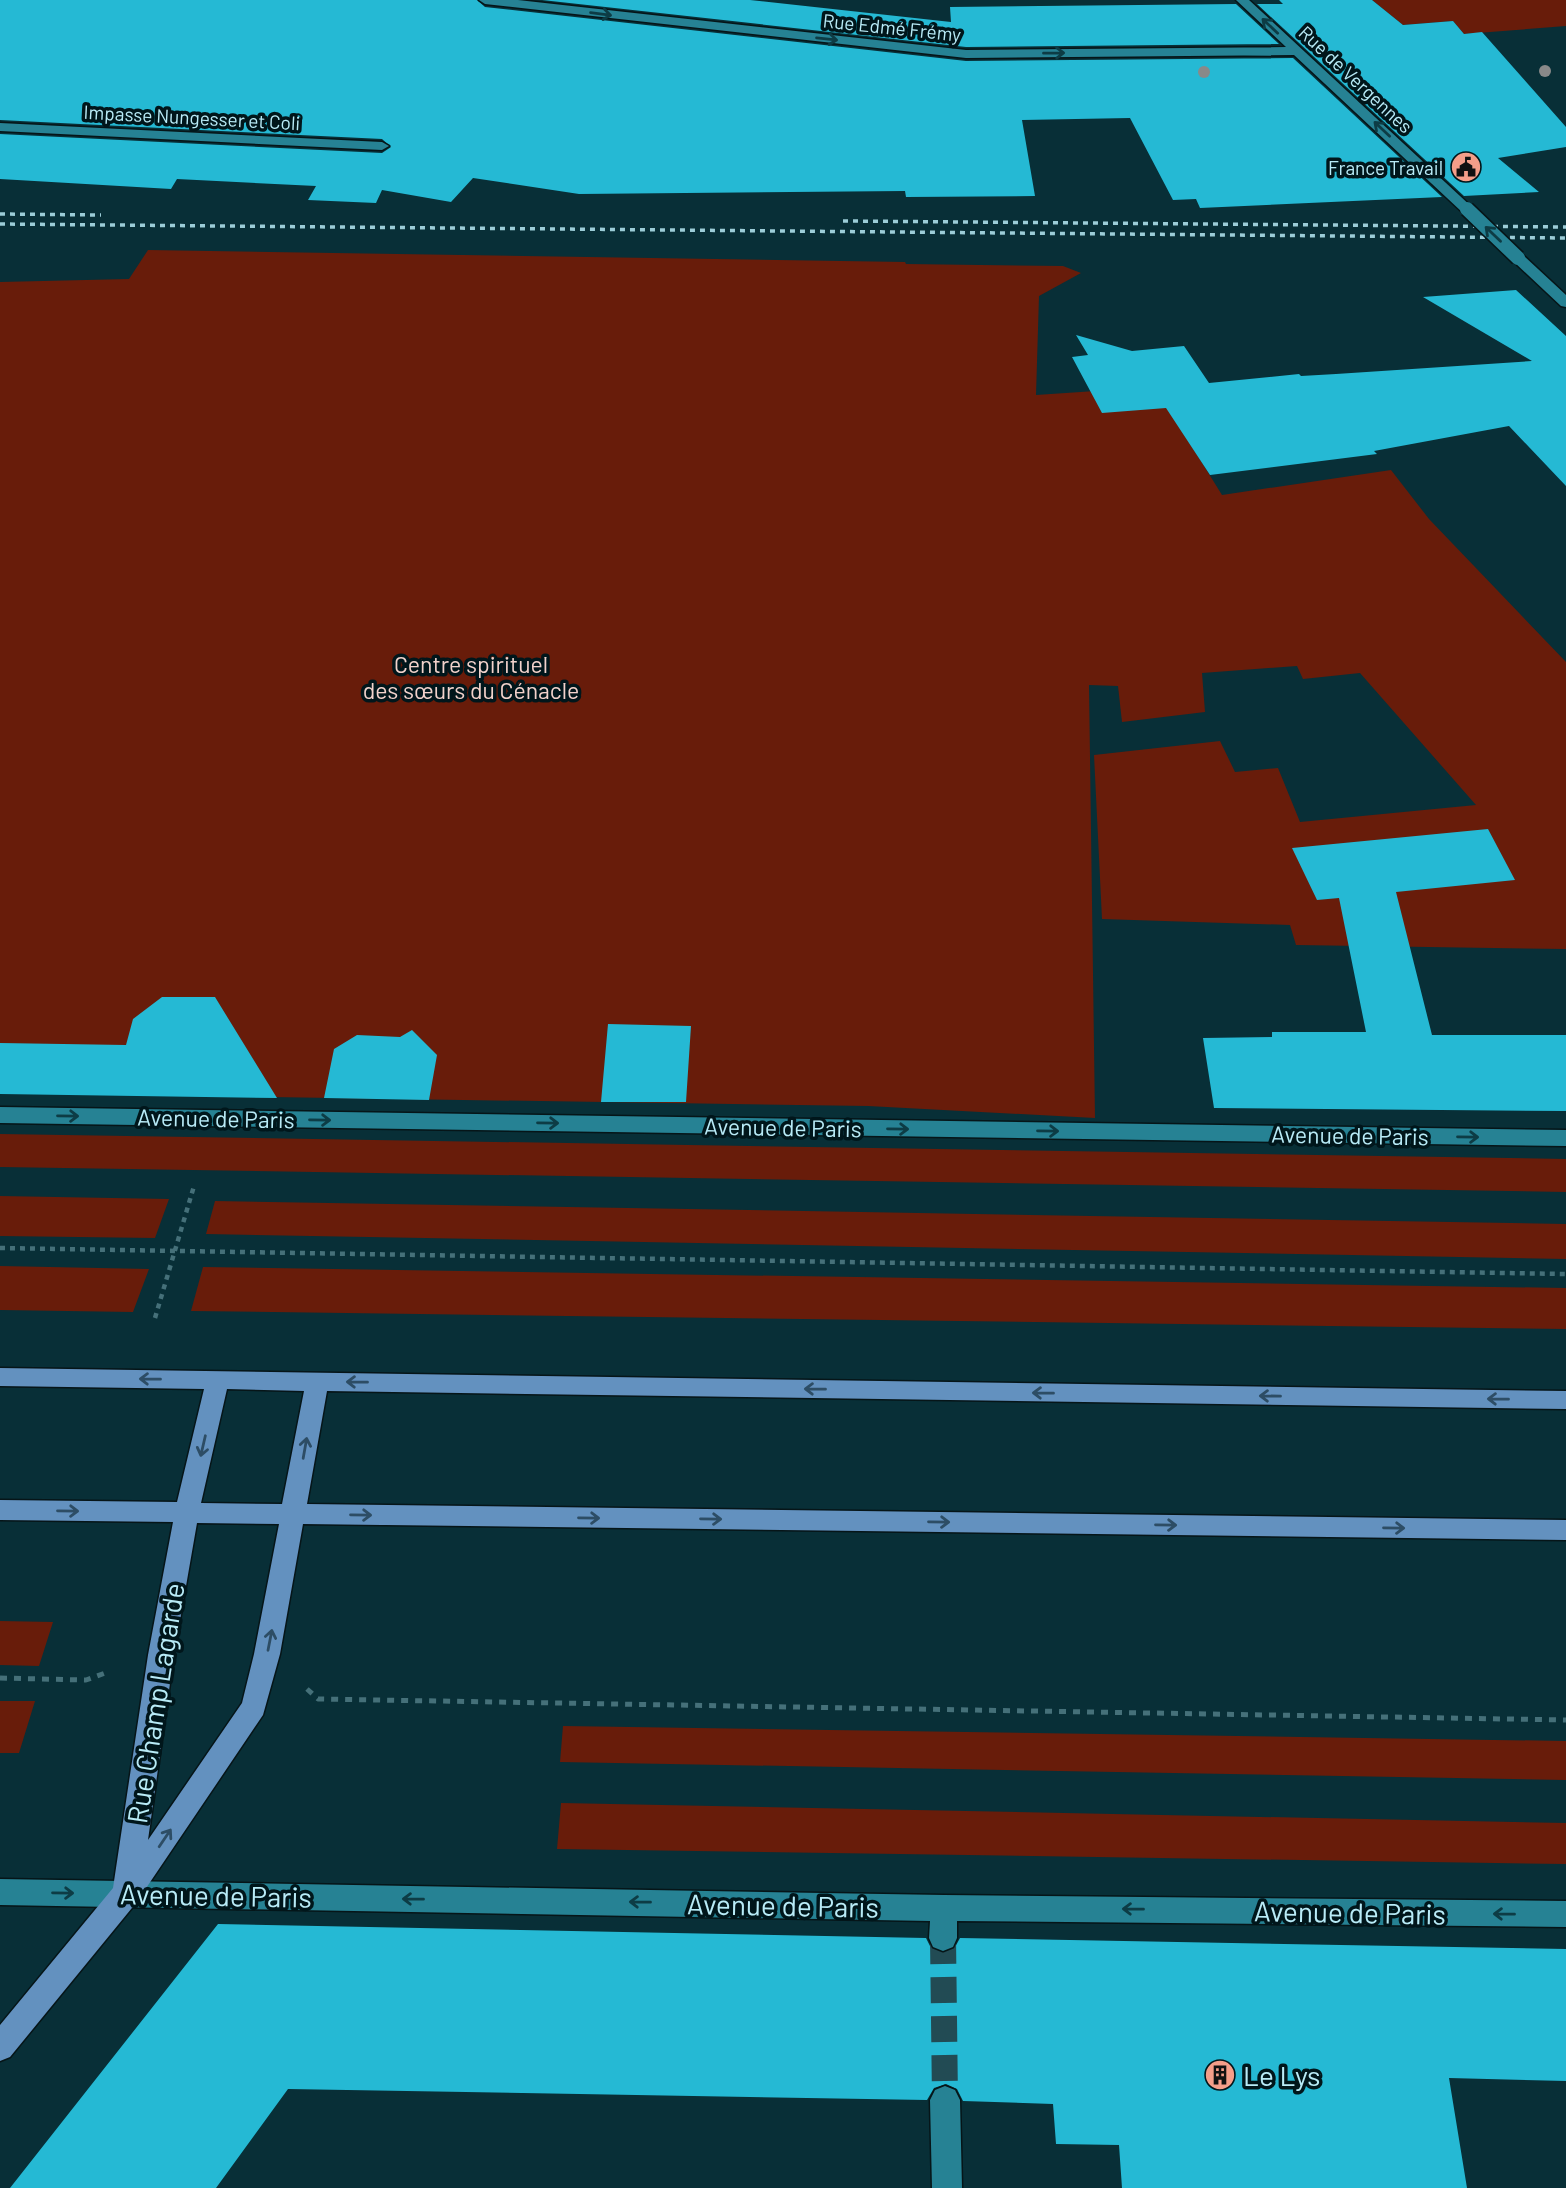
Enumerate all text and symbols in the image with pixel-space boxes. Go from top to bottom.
one-way arrow [589,7,612,20]
street label: Rue Edmé Frémy [822,8,963,46]
one-way arrow [1262,17,1279,34]
street label: Rue de Vergennes [1294,21,1418,137]
one-way arrow [815,33,838,46]
one-way arrow [1042,47,1065,60]
street label: Impasse Nungesser et Coli [83,100,301,134]
one-way arrow [1374,121,1391,138]
public building icon: France Travail [1449,150,1483,184]
place label: France Travail [1328,156,1443,179]
one-way arrow [1484,225,1501,242]
park label: Centre spirituel des sœurs du Cénacle [363,650,579,704]
street label: Avenue de Paris [137,1103,295,1133]
one-way arrow [56,1110,79,1123]
street label: Avenue de Paris [704,1112,862,1142]
one-way arrow [308,1113,331,1127]
one-way arrow [536,1117,559,1130]
street label: Avenue de Paris [1271,1120,1429,1150]
one-way arrow [886,1122,909,1135]
one-way arrow [1036,1124,1059,1138]
one-way arrow [1457,1130,1480,1144]
one-way arrow [138,1372,161,1386]
one-way arrow [345,1375,368,1389]
one-way arrow [804,1382,827,1396]
one-way arrow [1032,1386,1055,1399]
one-way arrow [1259,1389,1282,1403]
one-way arrow [1487,1392,1510,1406]
one-way arrow [196,1435,209,1457]
one-way arrow [299,1437,312,1460]
one-way arrow [56,1504,79,1518]
one-way arrow [350,1508,373,1522]
one-way arrow [577,1511,600,1524]
one-way arrow [699,1512,722,1526]
one-way arrow [927,1515,950,1529]
one-way arrow [1154,1518,1177,1532]
one-way arrow [1382,1521,1405,1535]
street label: Rue Champ Lagarde [119,1580,191,1826]
one-way arrow [263,1629,277,1652]
one-way arrow [158,1829,172,1848]
street label: Avenue de Paris [120,1876,312,1914]
one-way arrow [51,1886,74,1900]
street label: Avenue de Paris [687,1886,879,1924]
one-way arrow [402,1892,425,1906]
street label: Avenue de Paris [1254,1893,1446,1931]
one-way arrow [629,1896,652,1909]
one-way arrow [1122,1903,1145,1916]
one-way arrow [1492,1907,1515,1921]
building icon: Le Lys [1203,2058,1237,2092]
place label: Le Lys [1243,2058,1321,2092]

